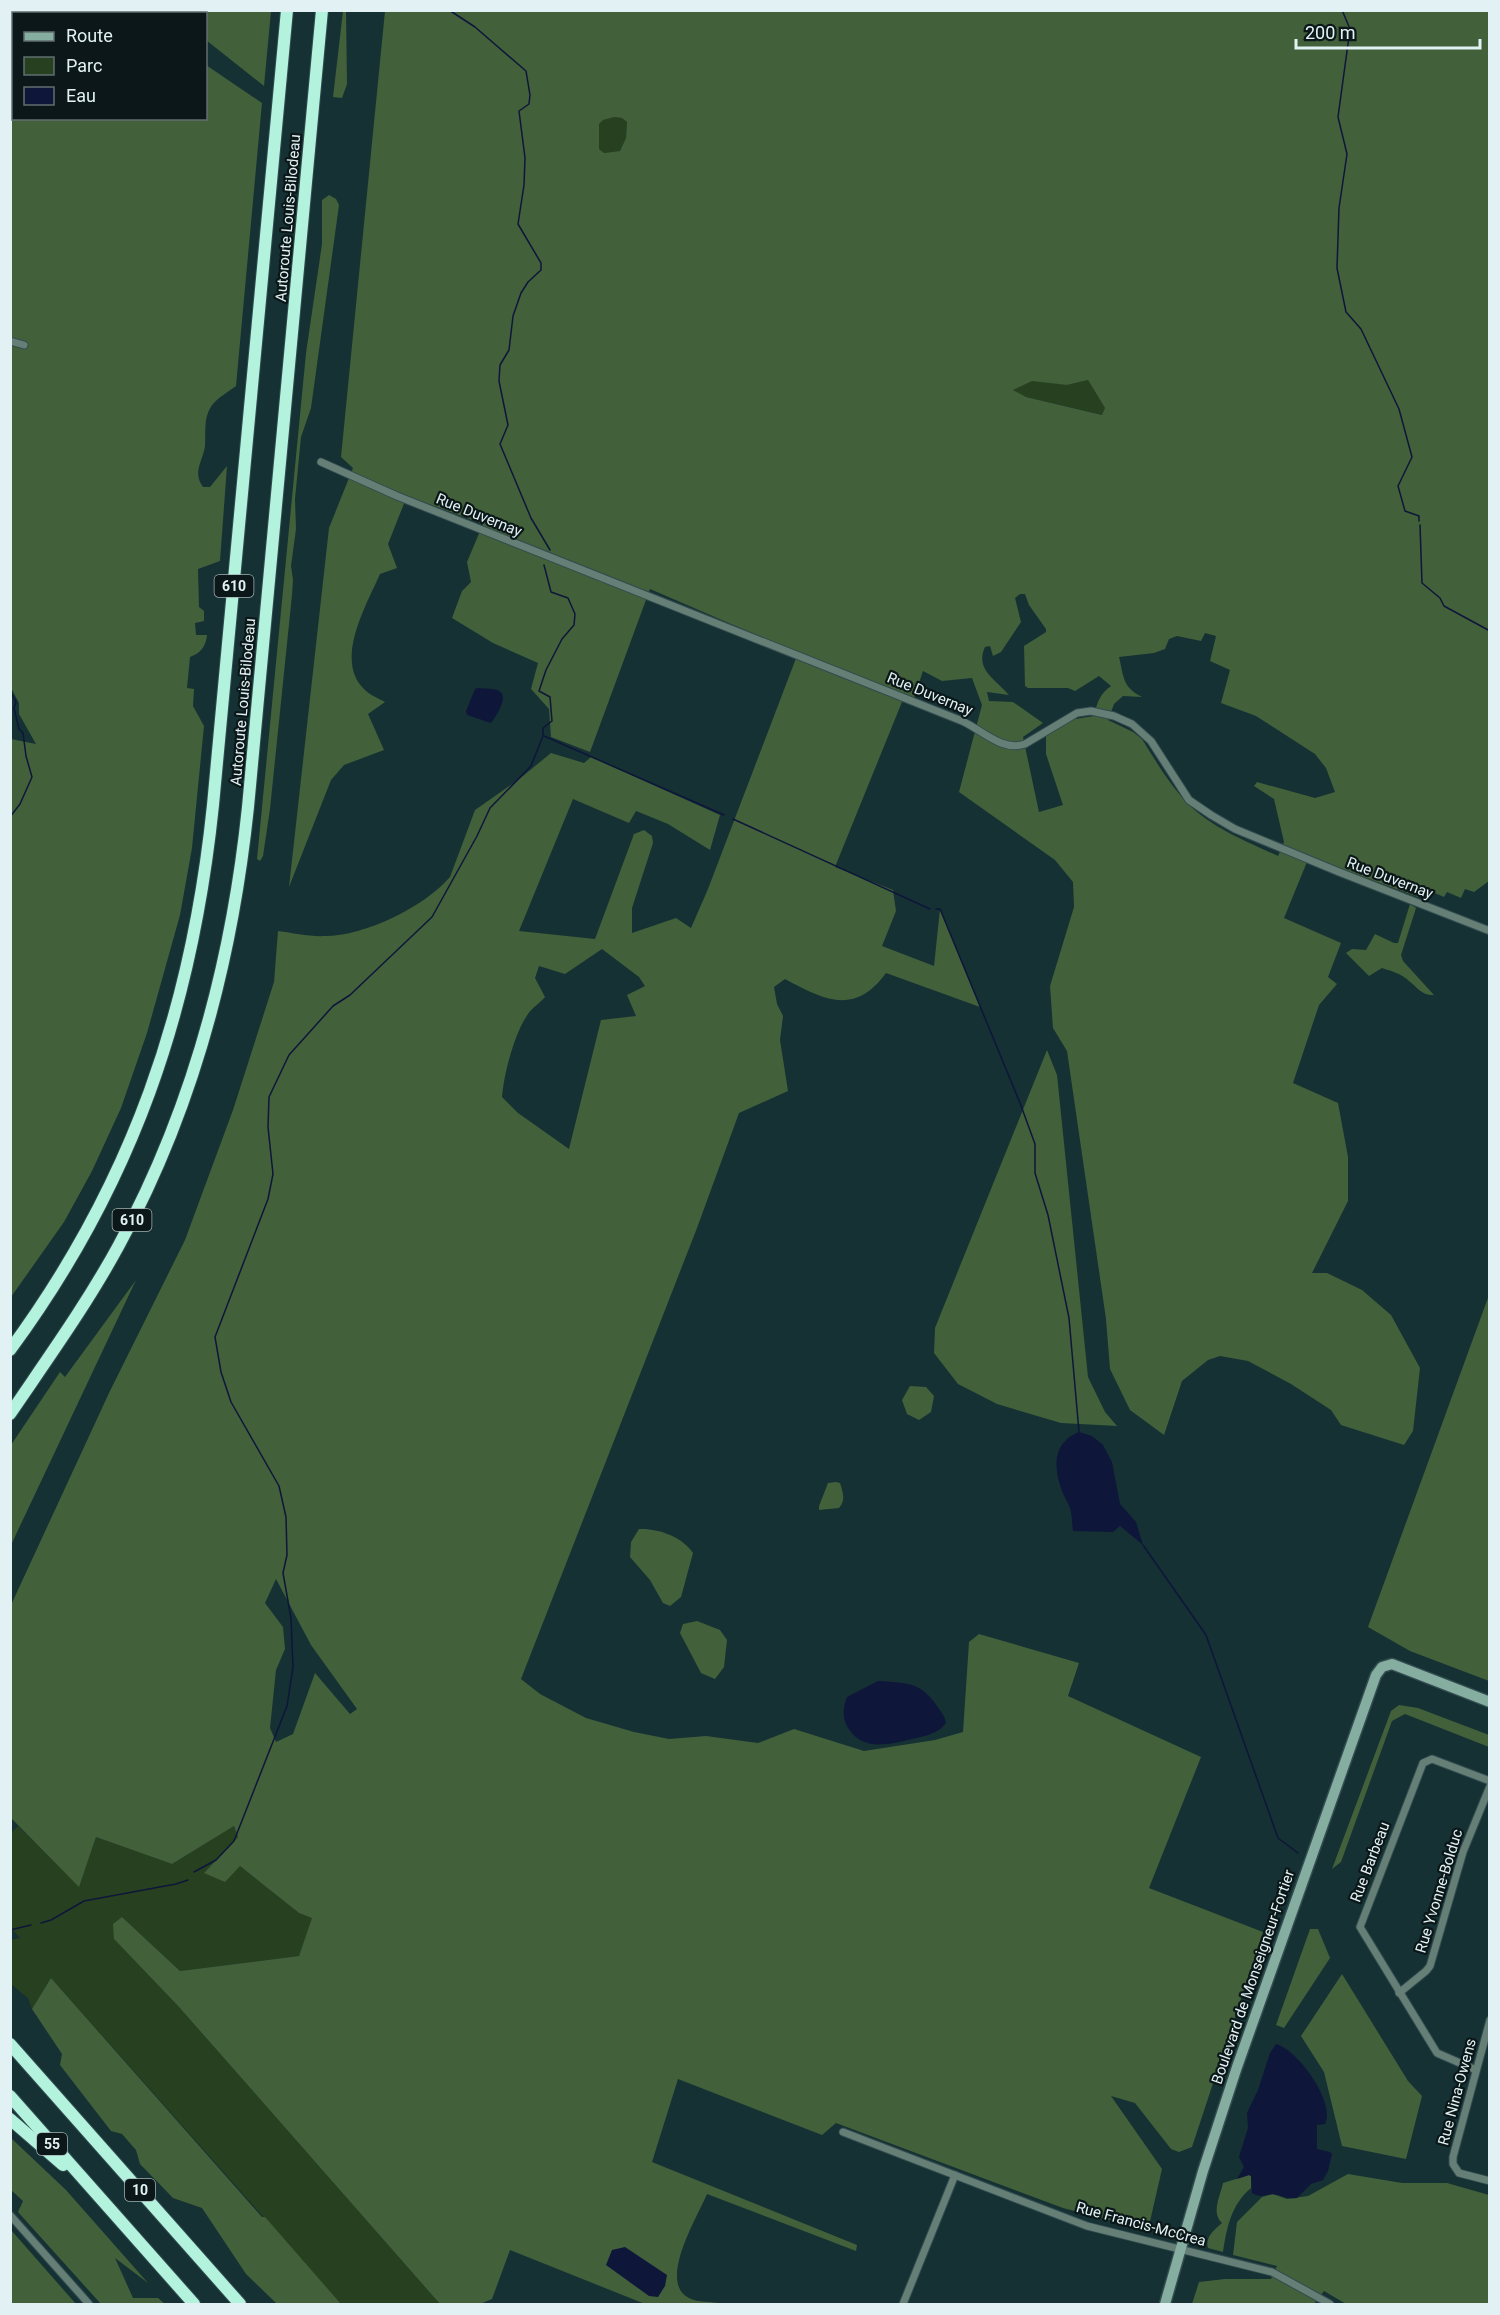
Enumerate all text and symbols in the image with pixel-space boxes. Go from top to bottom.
legend [12,12,207,120]
scale bar [1296,12,1480,50]
text: 200 m [1305,22,1356,43]
text: Route [66,25,113,46]
text: Parc [66,55,102,76]
text: Eau [66,85,96,106]
street label: Autoroute Louis-Bilodeau [272,133,304,303]
street label: Rue Duvernay [433,490,525,540]
road number: 610 [214,575,254,597]
street label: Autoroute Louis-Bilodeau [227,617,259,787]
street label: Rue Duvernay [884,669,976,719]
street label: Rue Duvernay [1344,853,1436,903]
road number: 610 [112,1209,152,1231]
street label: Rue Barbeau [1346,1819,1394,1905]
street label: Rue Yvonne-Bolduc [1412,1827,1466,1955]
street label: Boulevard de Monseigneur-Fortier [1208,1867,1298,2087]
street label: Rue Nina-Owens [1434,2037,1480,2147]
road number: 55 [37,2133,67,2155]
road number: 10 [125,2179,155,2201]
street label: Rue Francis-McCrea [1074,2198,1208,2250]

